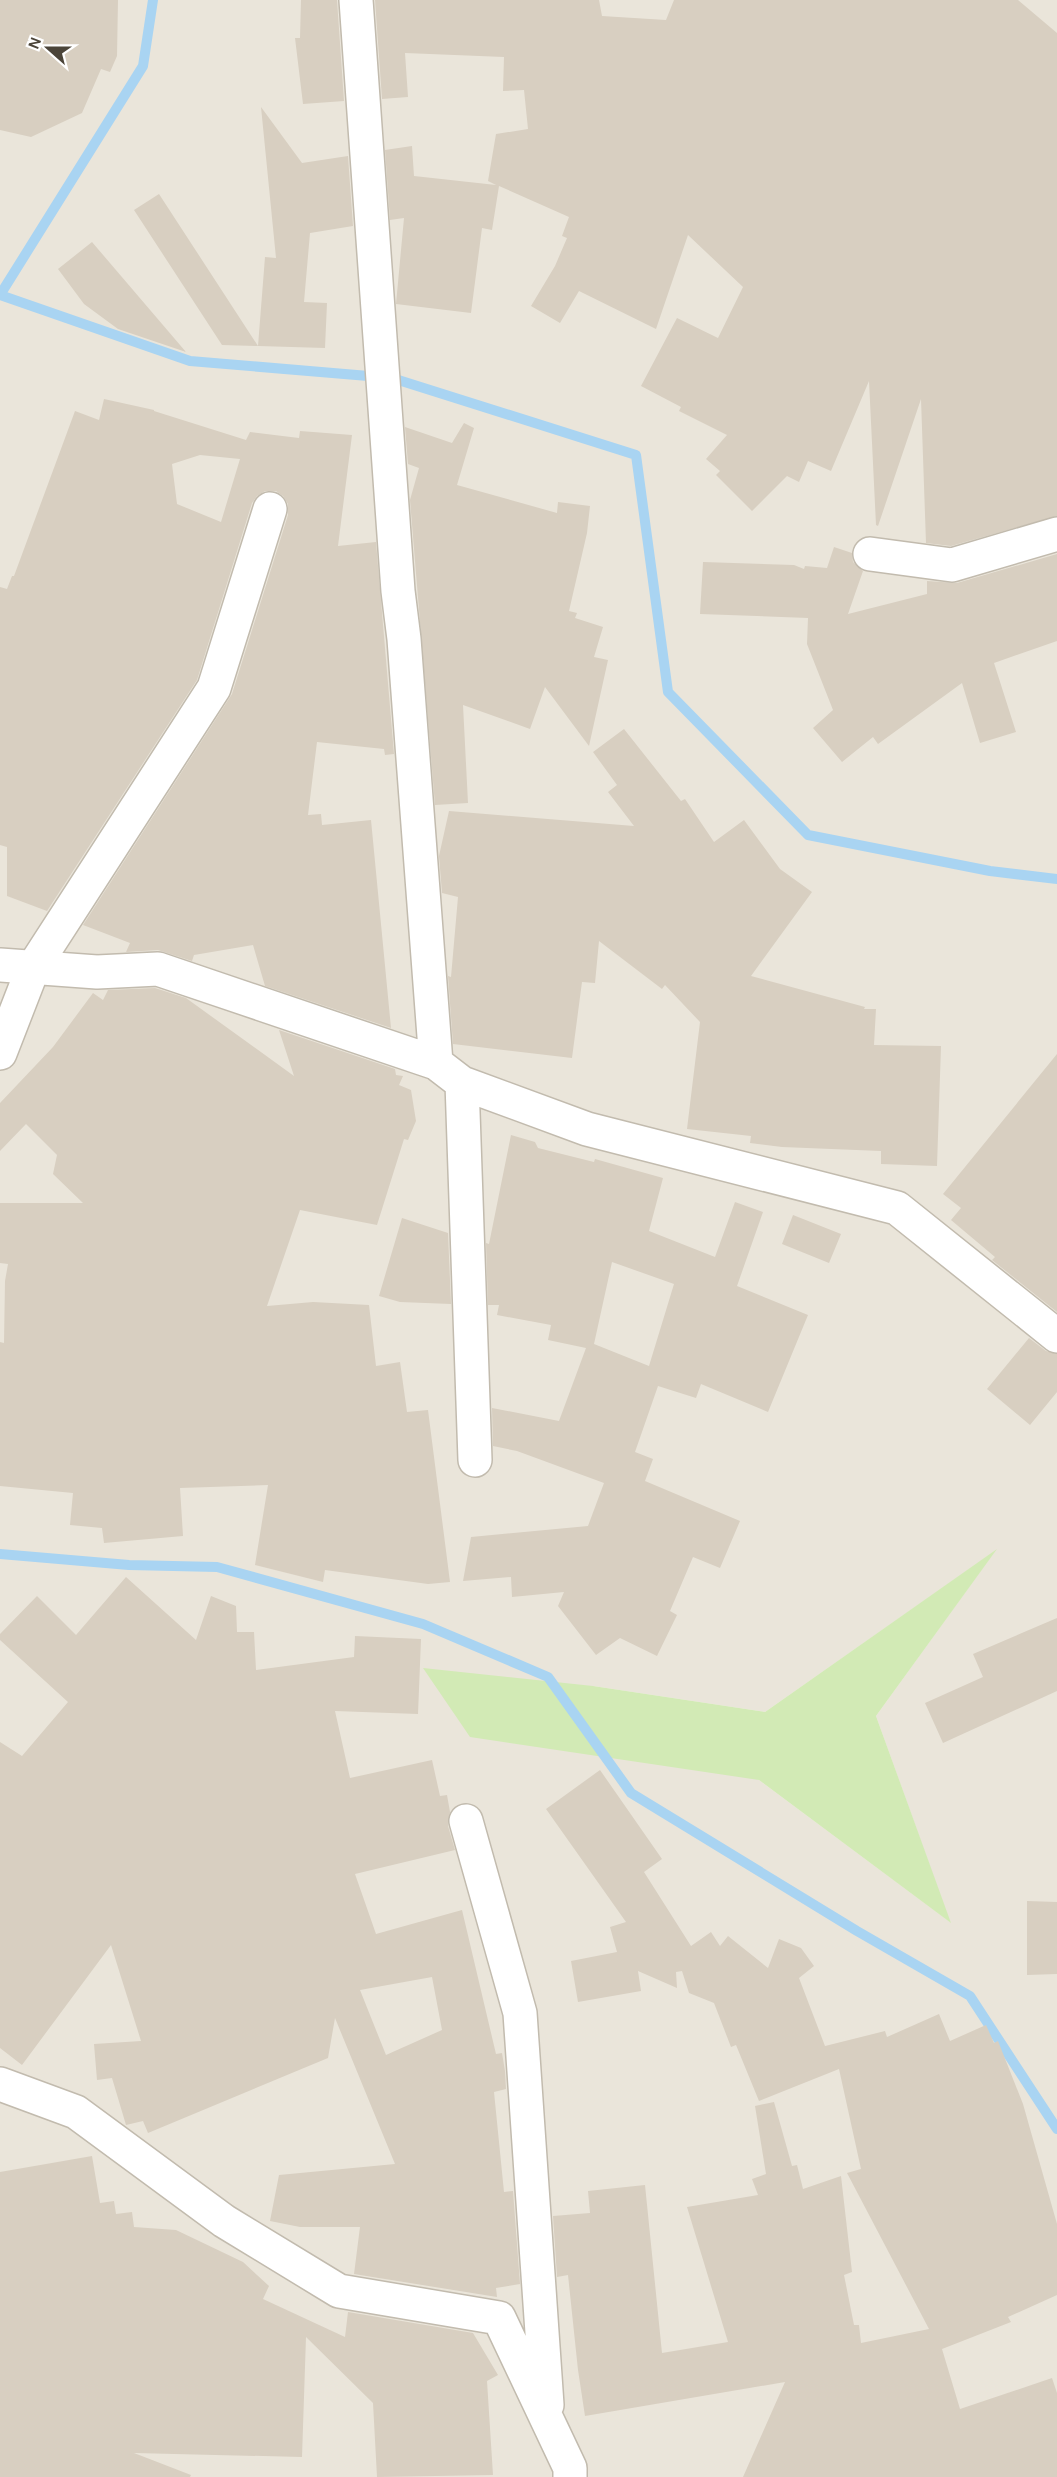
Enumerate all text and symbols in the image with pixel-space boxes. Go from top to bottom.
north arrow [18,18,78,78]
text: N [24,34,45,52]

